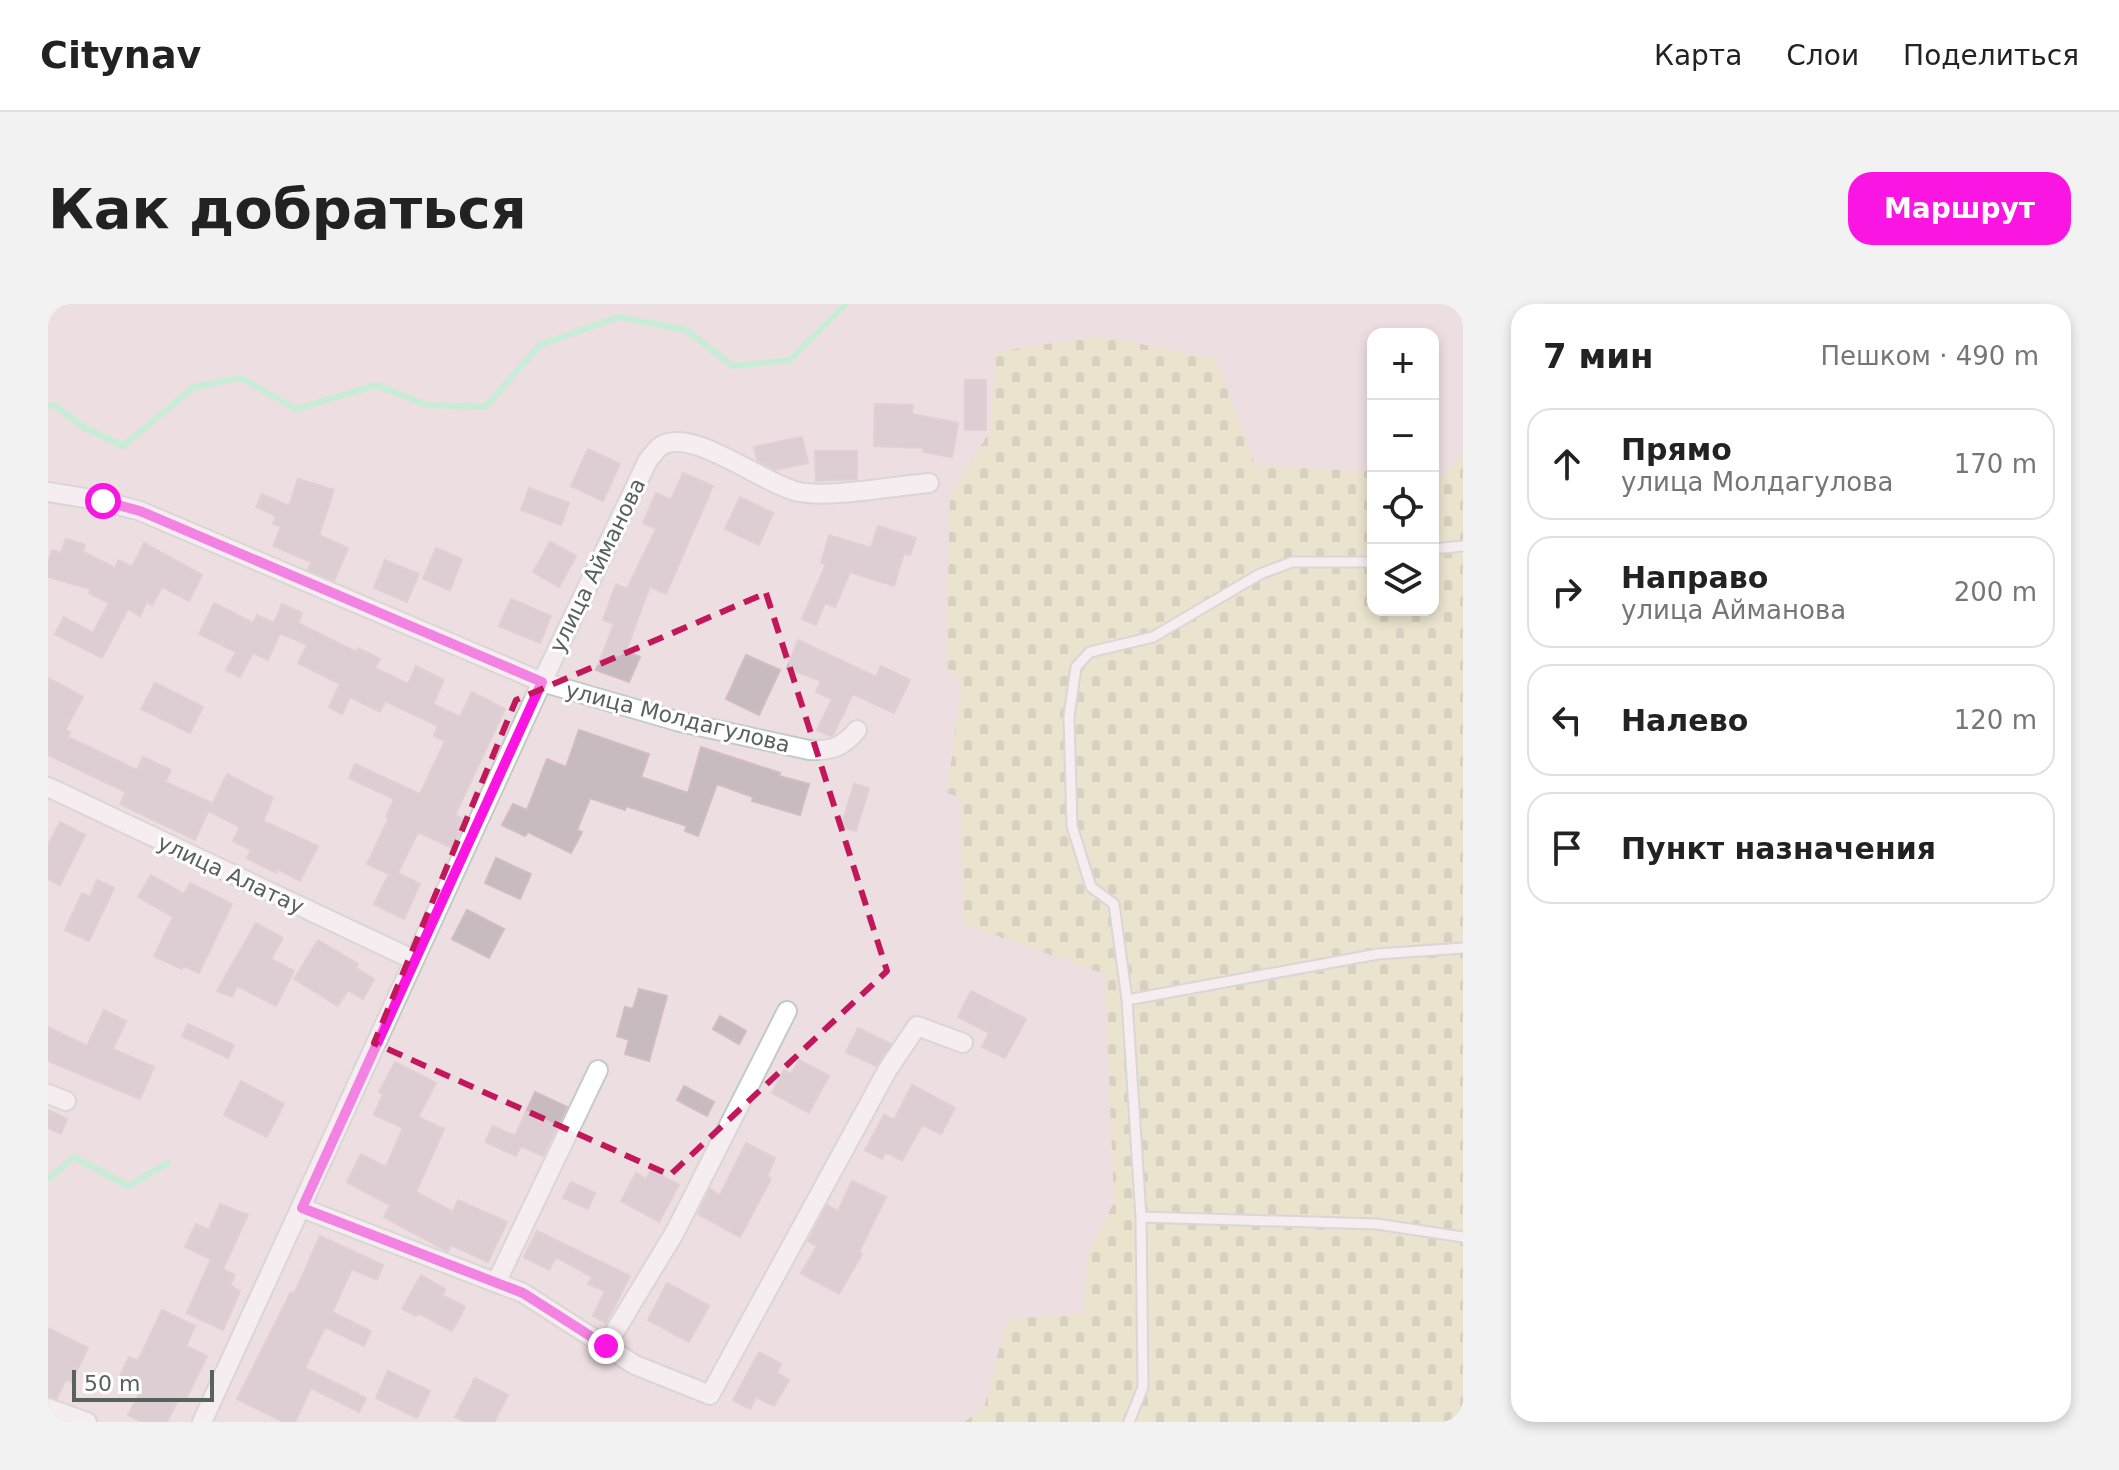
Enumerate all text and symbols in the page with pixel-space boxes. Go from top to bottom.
text: Citynav [40,33,201,77]
text: Карта [1654,39,1742,72]
text: Слои [1786,39,1859,72]
text: Поделиться [1903,39,2079,72]
button: Маршрут [1848,172,2071,245]
text: Как добраться [48,176,527,241]
map controls [1367,328,1439,616]
button: + [1367,328,1439,400]
text: 7 мин [1543,336,1654,376]
text: Пешком · 490 m [1820,341,2039,371]
button: − [1367,400,1439,472]
text: Прямо [1621,432,1732,467]
icon: ahead [1545,442,1589,486]
text: 170 m [1954,449,2037,479]
text: улица Молдагулова [1621,467,1894,497]
button: locate [1367,472,1439,544]
street label: улица Айманова [544,474,650,656]
route start [85,483,121,519]
button: layers [1367,544,1439,616]
text: Направо [1621,560,1768,595]
icon: right [1545,570,1589,614]
text: 200 m [1954,577,2037,607]
text: улица Айманова [1621,595,1846,625]
street label: улица Молдагулова [563,677,793,758]
icon: left [1545,698,1589,742]
text: Налево [1621,703,1748,738]
text: 120 m [1954,705,2037,735]
icon: arrive [1545,826,1589,870]
street label: улица Алатау [154,830,308,919]
text: Пункт назначения [1621,831,1936,866]
route end [588,1328,624,1364]
scale bar [72,1366,214,1402]
text: 50 m [84,1371,140,1396]

